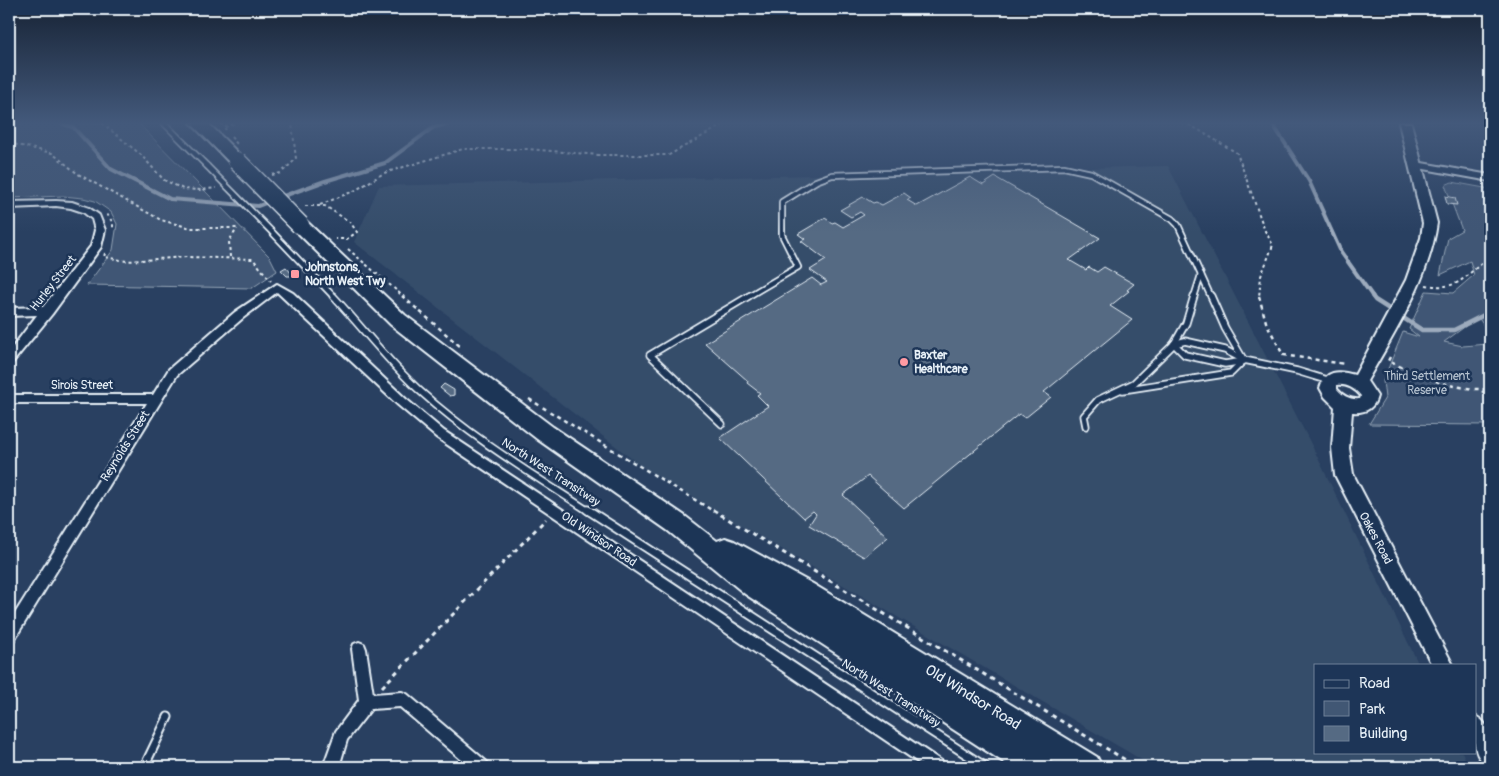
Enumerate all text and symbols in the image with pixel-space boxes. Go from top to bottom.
street label: Hurley Street [27,252,80,314]
place label: Johnstons, North West Twy [305,260,386,289]
marker: Johnstons, North West Twy [289,268,301,280]
place label: Baxter Healthcare [914,348,969,377]
marker: Baxter Healthcare [898,356,910,368]
park label: Third Settlement Reserve [1384,369,1470,398]
street label: Sirois Street [51,378,113,393]
street label: Reynolds Street [98,408,153,484]
street label: North West Transitway [499,435,603,510]
street label: Old Windsor Road [558,509,639,570]
street label: Oakes Road [1356,510,1396,567]
street label: North West Transitway [839,656,943,731]
street label: Old Windsor Road [921,660,1024,734]
legend [1314,664,1476,754]
text: Road [1359,674,1390,693]
text: Park [1359,700,1386,719]
text: Building [1359,724,1407,743]

